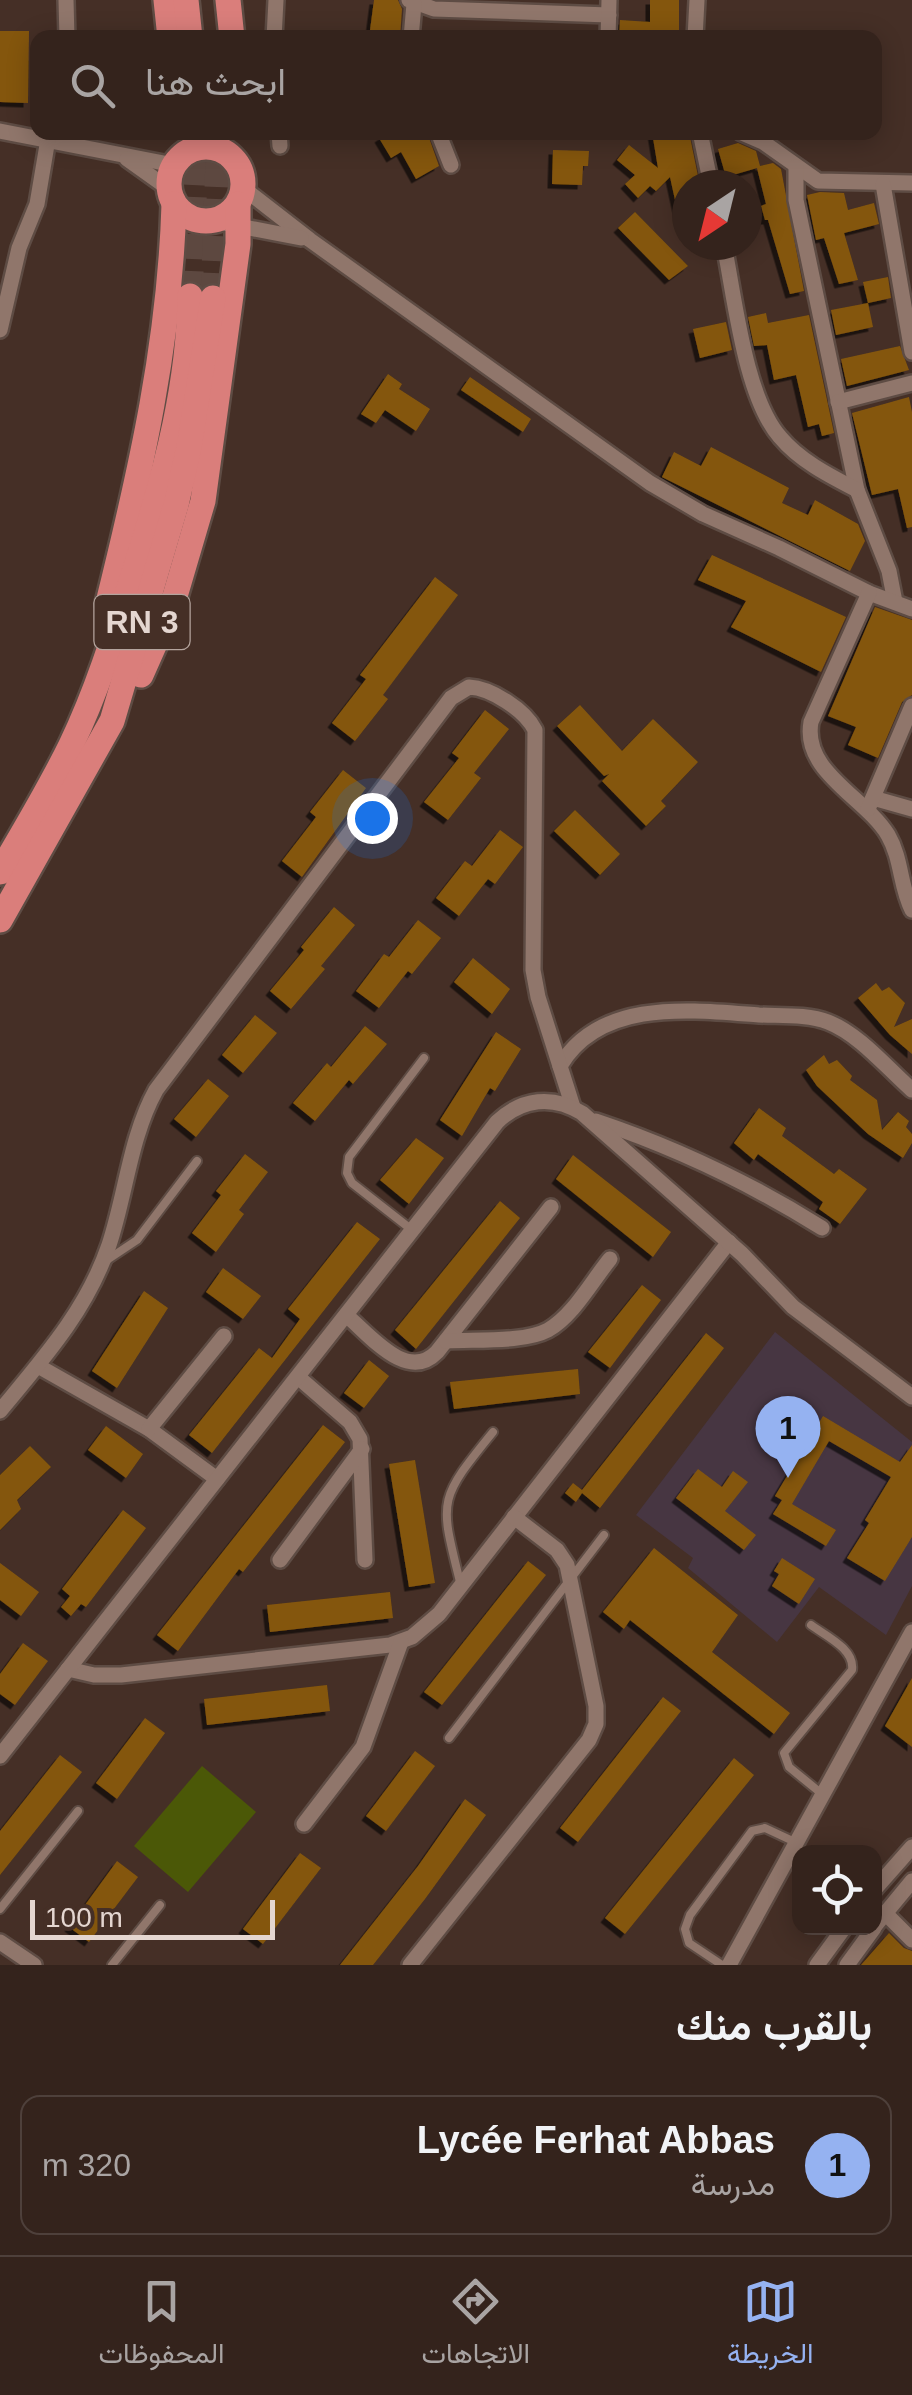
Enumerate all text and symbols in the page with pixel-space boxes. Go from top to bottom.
search box [30,30,882,140]
icon: search [65,58,120,113]
text: ابحث هنا [145,61,286,103]
north arrow [672,170,762,260]
road number: RN 3 [94,595,190,649]
your location [347,793,398,844]
pin: 1 [756,1396,820,1478]
map controls [792,1845,882,1935]
button: locate [792,1845,882,1935]
scale bar [30,1895,275,1940]
text: 100 m [45,1902,123,1933]
text: بالقرب منك [676,2002,872,2049]
text: Lycée Ferhat Abbas [417,2119,775,2161]
text: 320 m [42,2147,131,2183]
text: 1 [829,2147,846,2183]
text: مدرسة [691,2166,775,2202]
tab: المحفوظات [98,2274,225,2378]
tab: الاتجاهات [421,2274,530,2378]
tab: الخريطة [727,2274,814,2378]

